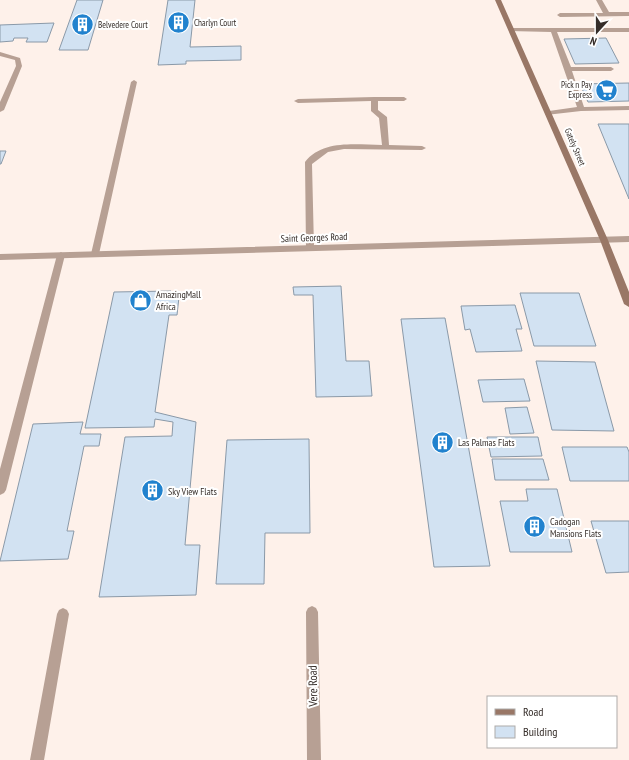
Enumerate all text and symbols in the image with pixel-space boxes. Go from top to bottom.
building icon: Charlyn Court [166,10,192,36]
building icon: Belvedere Court [69,12,95,38]
north arrow [577,12,617,52]
place label: Charlyn Court [194,17,237,28]
place label: Belvedere Court [98,19,148,30]
text: N [588,34,599,49]
supermarket icon: Pick n Pay Express [594,77,620,103]
place label: Pick n Pay Express [561,79,593,100]
street label: Gately Street [563,126,589,168]
street label: Saint Georges Road [280,230,348,245]
shop icon: AmazingMall Africa [127,287,153,313]
place label: AmazingMall Africa [156,288,201,313]
building icon: Las Palmas Flats [429,429,455,455]
place label: Las Palmas Flats [458,436,515,449]
building icon: Sky View Flats [140,478,166,504]
place label: Sky View Flats [168,485,217,498]
building icon: Cadogan Mansions Flats [522,514,548,540]
place label: Cadogan Mansions Flats [550,515,602,540]
street label: Vere Road [305,665,320,708]
legend [487,696,617,748]
text: Road [523,704,543,719]
text: Building [523,724,558,739]

